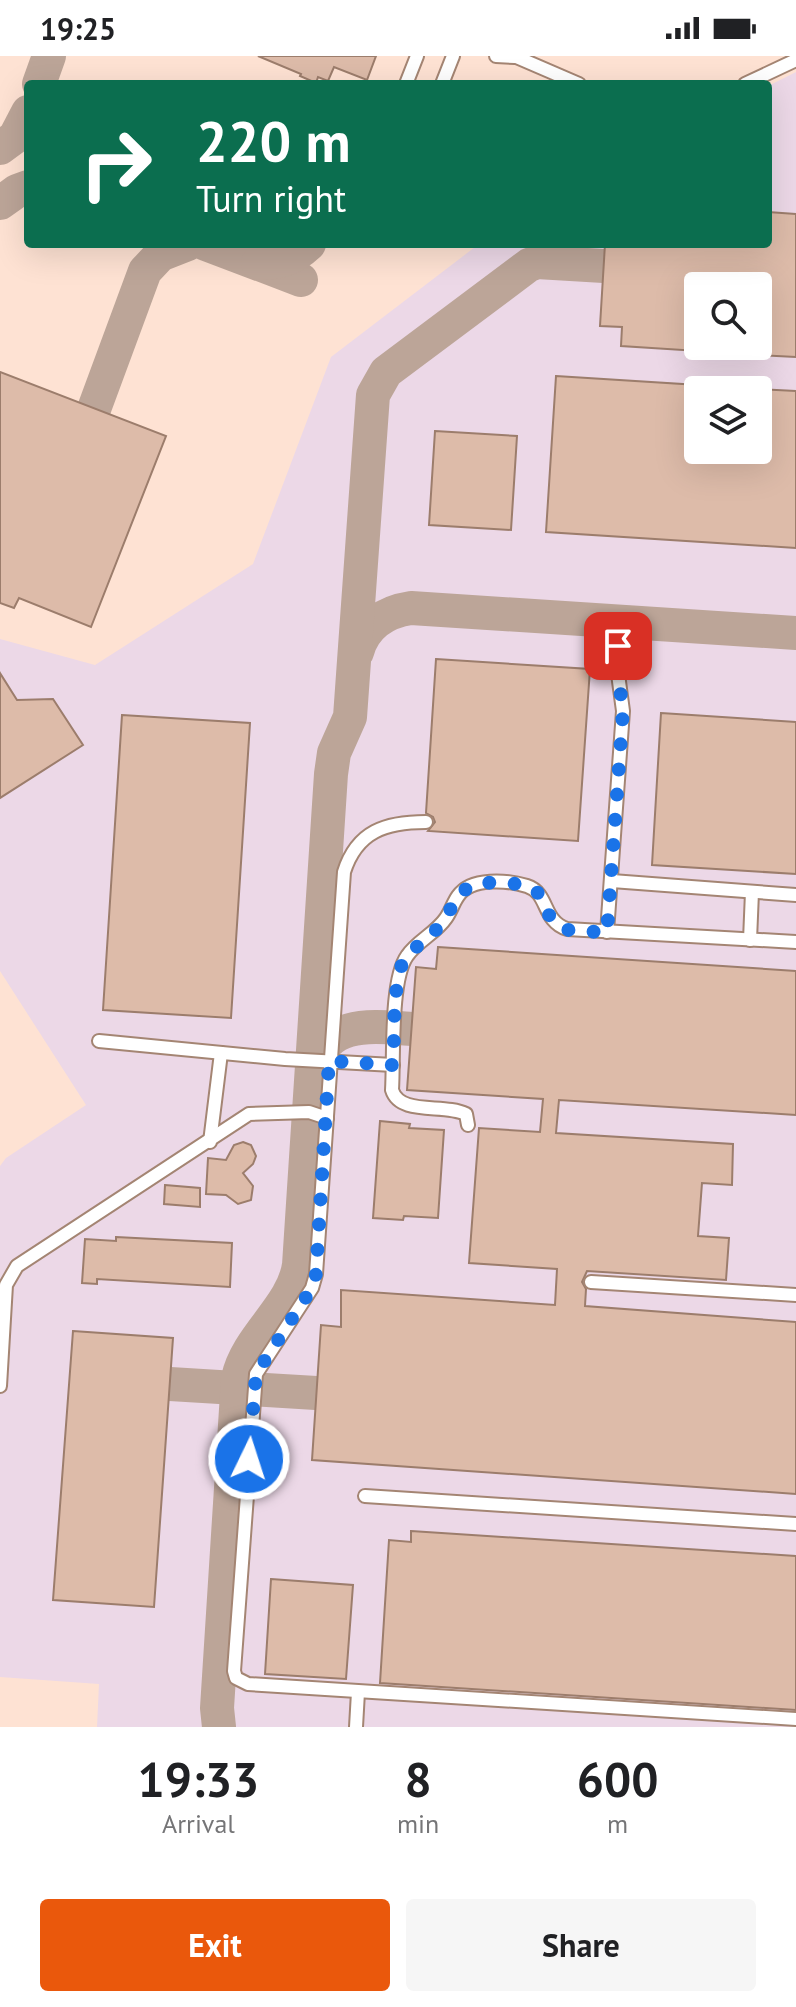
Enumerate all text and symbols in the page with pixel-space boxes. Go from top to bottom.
text: 19:25 [40,9,116,48]
text: 220 m [196,105,351,177]
icon: right [64,112,168,216]
text: Turn right [196,175,346,222]
map controls [684,272,772,464]
button: search [684,272,772,360]
button: layers [684,376,772,464]
pin [584,612,652,680]
icon: arrive [596,624,640,668]
position arrow [207,1417,291,1501]
text: 19:33 [138,1748,259,1810]
text: 8 [404,1748,432,1810]
text: 600 [577,1748,658,1810]
text: Arrival [162,1807,235,1840]
text: min [397,1807,439,1840]
text: m [607,1807,628,1840]
button: Exit [40,1899,390,1991]
button: Share [406,1899,756,1991]

